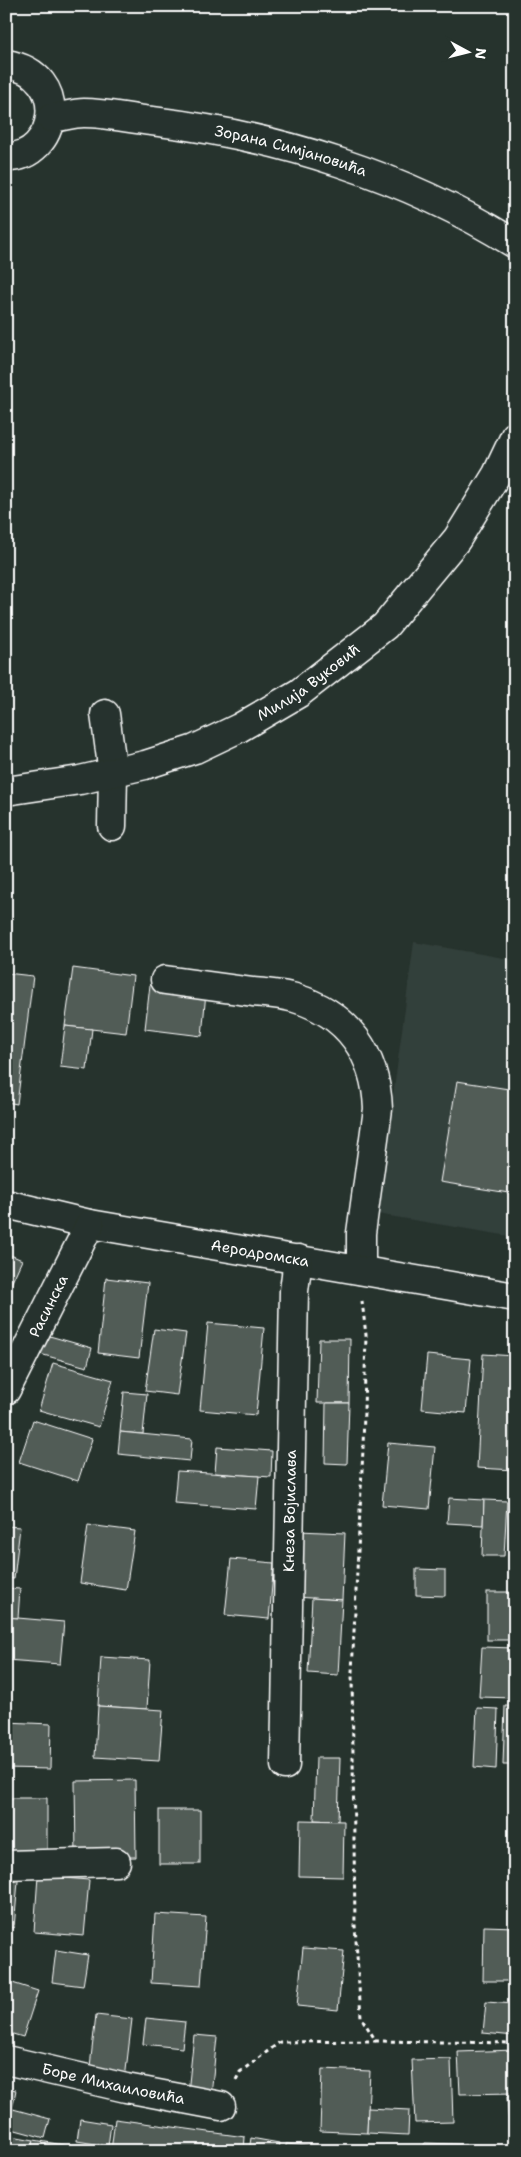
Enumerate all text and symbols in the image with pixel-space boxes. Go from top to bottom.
north arrow [444,28,494,78]
text: N [471,47,491,60]
street label: Зорана Симјановића [213,121,370,181]
street label: Милија Вуковић [253,639,364,725]
street label: Аеродромска [210,1235,311,1272]
street label: Расинска [24,1271,73,1341]
street label: Кнеза Војислава [279,1449,301,1572]
street label: Боре Михаиловића [40,2059,187,2109]

